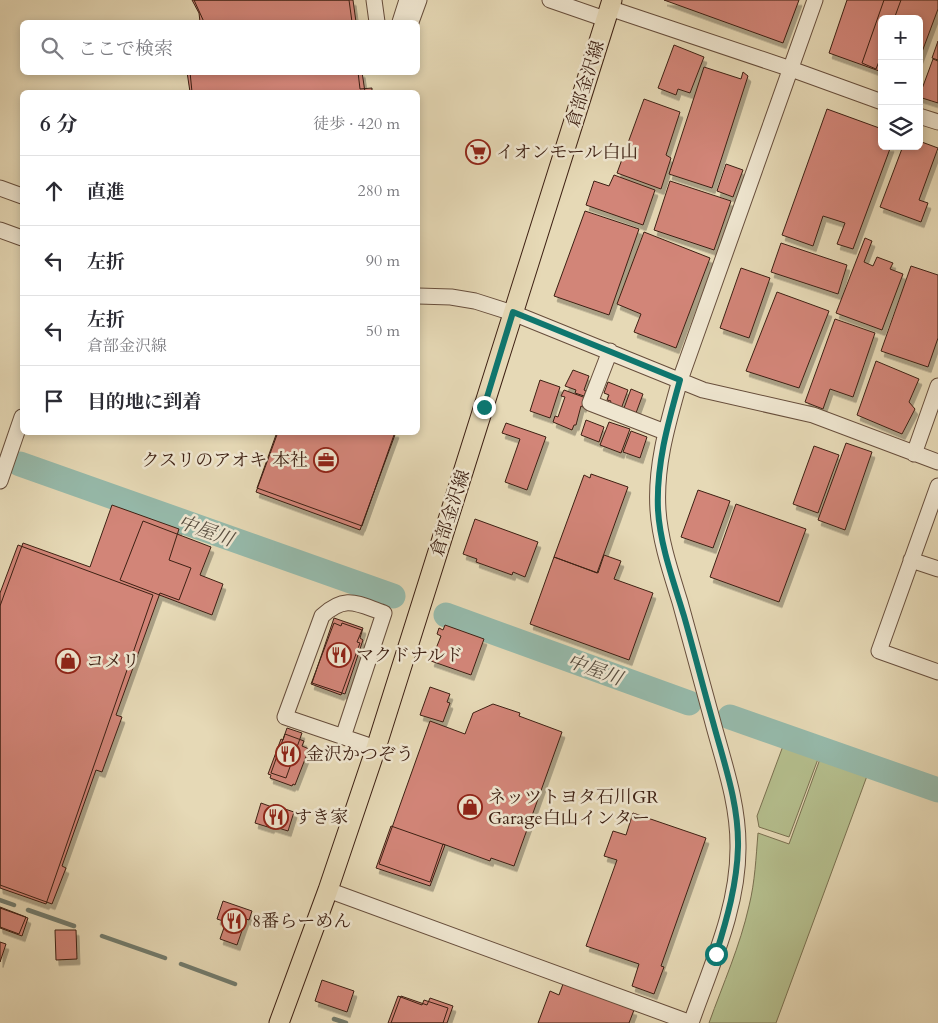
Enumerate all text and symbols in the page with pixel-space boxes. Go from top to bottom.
map controls [878,15,923,150]
button: + [878,15,923,60]
search box [20,20,420,75]
icon: search [38,34,66,62]
text: ここで検索 [78,36,173,62]
street label: 倉部金沢線 [560,37,611,131]
button: − [878,60,923,105]
button: layers [878,105,923,150]
text: 6 分 [40,110,77,139]
text: 徒歩 · 420 m [313,113,400,135]
supermarket icon: イオンモール白山 [465,139,491,165]
place label: イオンモール白山 [496,140,638,165]
icon: ahead [40,177,68,205]
text: 直進 [87,179,125,205]
text: 280 m [358,180,400,202]
icon: left [40,247,68,275]
text: 左折 [87,249,125,275]
text: 90 m [366,250,400,272]
text: 左折 [87,307,125,333]
icon: left [40,317,68,345]
text: 50 m [366,320,400,342]
text: 倉部金沢線 [87,335,167,357]
icon: arrive [40,387,68,415]
text: 目的地に到着 [87,389,201,415]
route end [473,396,496,419]
office icon: クスリのアオキ 本社 [313,447,339,473]
place label: クスリのアオキ 本社 [142,448,308,473]
street label: 倉部金沢線 [425,466,476,560]
water label: 中屋川 [174,509,239,554]
restaurant icon: マクドナルド [326,642,352,668]
place label: マクドナルド [356,643,463,668]
shop icon: コメリ [55,648,81,674]
water label: 中屋川 [563,648,628,693]
place label: コメリ [86,649,140,674]
restaurant icon: 金沢かつぞう [275,741,301,767]
place label: 金沢かつぞう [306,742,414,767]
place label: ネッツトヨタ石川GR Garage白山インター [488,785,659,831]
shop icon: ネッツトヨタ石川GR Garage白山インター [457,794,483,820]
restaurant icon: すき家 [263,804,289,830]
place label: すき家 [294,805,348,830]
restaurant icon: 8番らーめん [221,908,247,934]
place label: 8番らーめん [252,909,351,934]
route start [705,943,728,966]

